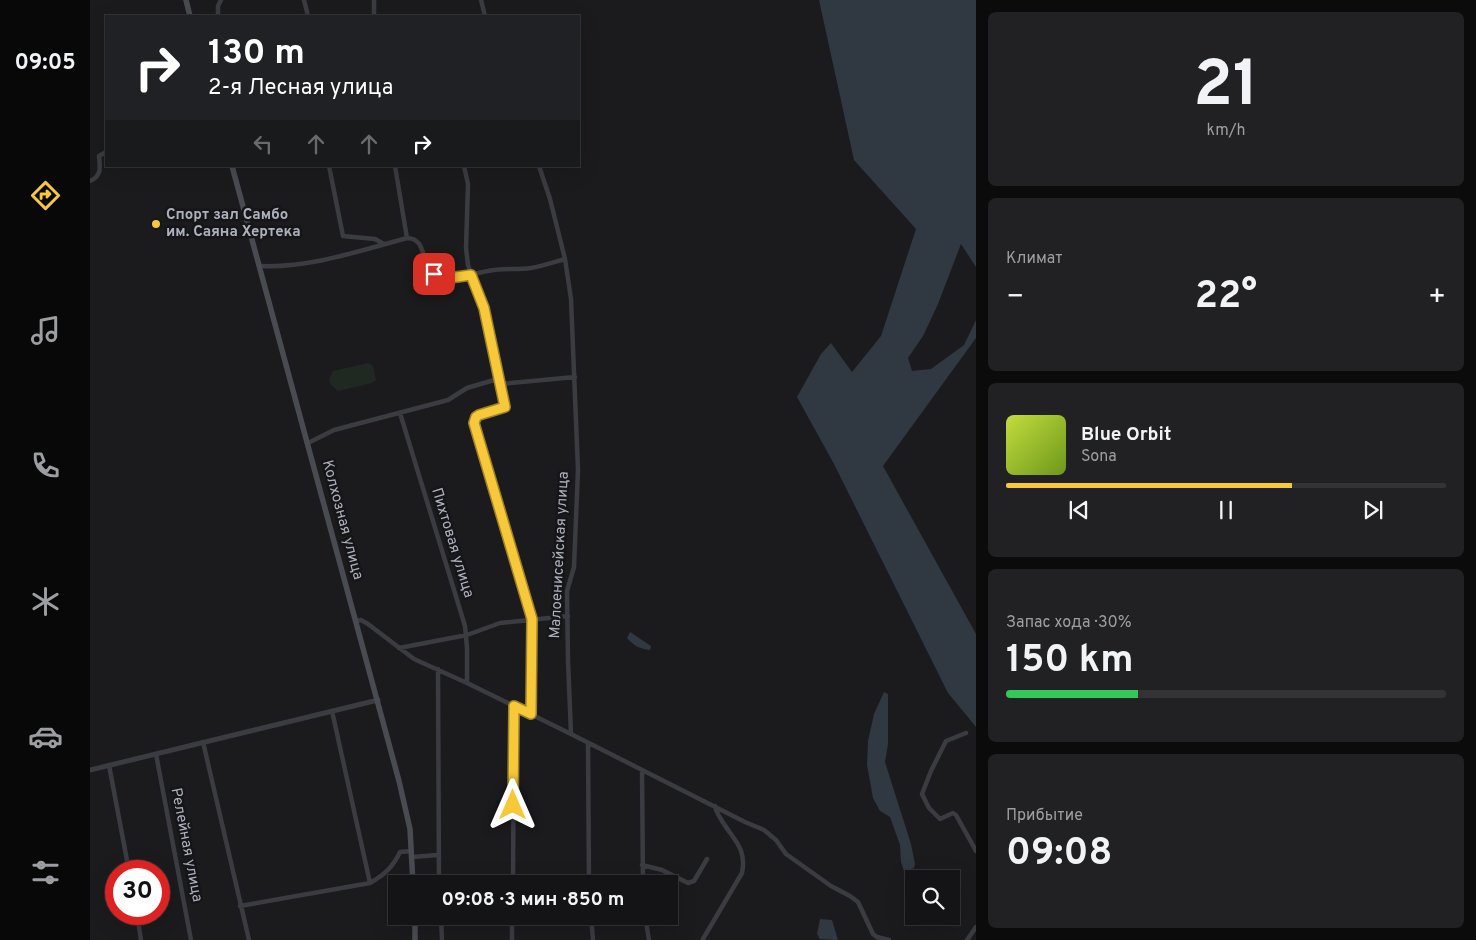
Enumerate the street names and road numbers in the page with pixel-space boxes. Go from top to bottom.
street label: Колхозная улица [317,458,367,582]
street label: Малоенисейская улица [546,471,574,639]
street label: Пихтовая улица [426,486,478,600]
street label: Релейная улица [166,786,206,904]

